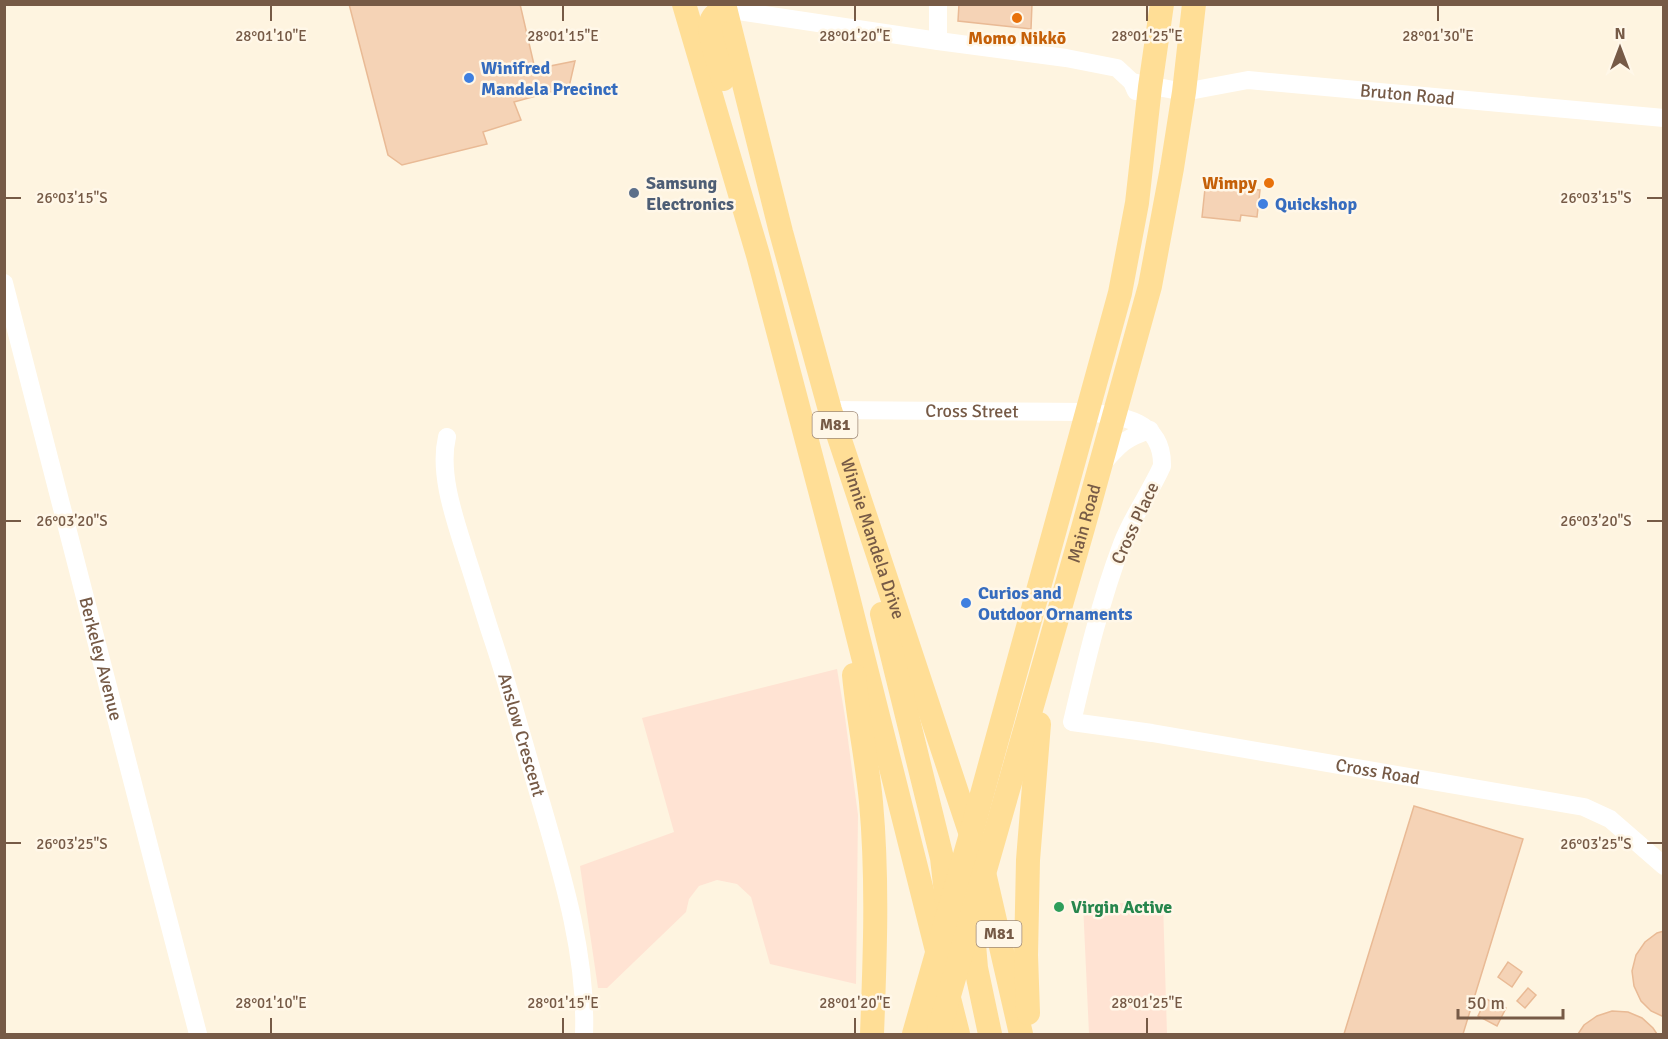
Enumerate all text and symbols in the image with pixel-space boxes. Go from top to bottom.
marker: Momo Nikkō [1010,11,1024,25]
north arrow [1590,18,1650,78]
text: N [1614,24,1626,44]
text: 28°01'10"E [235,27,307,45]
text: 28°01'15"E [527,27,599,45]
text: 28°01'20"E [819,27,891,45]
place label: Momo Nikkō [968,27,1066,49]
text: 28°01'25"E [1111,27,1183,45]
text: 28°01'30"E [1402,27,1474,45]
place label: Winifred Mandela Precinct [481,57,618,100]
marker: Winifred Mandela Precinct [462,71,476,85]
street label: Bruton Road [1359,79,1456,110]
place label: Samsung Electronics [646,172,734,215]
place label: Wimpy [1202,172,1257,194]
marker: Wimpy [1262,176,1276,190]
marker: Samsung Electronics [627,186,641,200]
text: 26°03'15"S [36,189,108,207]
text: 26°03'15"S [1560,189,1632,207]
place label: Quickshop [1275,193,1357,215]
marker: Quickshop [1256,197,1270,211]
street label: Cross Street [925,400,1019,422]
road number: M81 [812,412,858,438]
street label: Winnie Mandela Drive [836,455,910,622]
street label: Cross Place [1106,478,1164,568]
street label: Main Road [1063,482,1106,565]
text: 26°03'20"S [36,512,108,530]
text: 26°03'20"S [1560,512,1632,530]
place label: Curios and Outdoor Ornaments [978,582,1132,625]
street label: Berkeley Avenue [74,595,127,723]
marker: Curios and Outdoor Ornaments [959,596,973,610]
street label: Anslow Crescent [493,670,550,799]
street label: Cross Road [1334,754,1421,790]
text: 26°03'25"S [36,835,108,853]
text: 26°03'25"S [1560,835,1632,853]
place label: Virgin Active [1071,896,1172,918]
marker: Virgin Active [1052,900,1066,914]
road number: M81 [976,921,1022,947]
scale bar [1458,982,1563,1020]
text: 50 m [1467,992,1505,1014]
text: 28°01'10"E [235,994,307,1012]
text: 28°01'15"E [527,994,599,1012]
text: 28°01'20"E [819,994,891,1012]
text: 28°01'25"E [1111,994,1183,1012]

